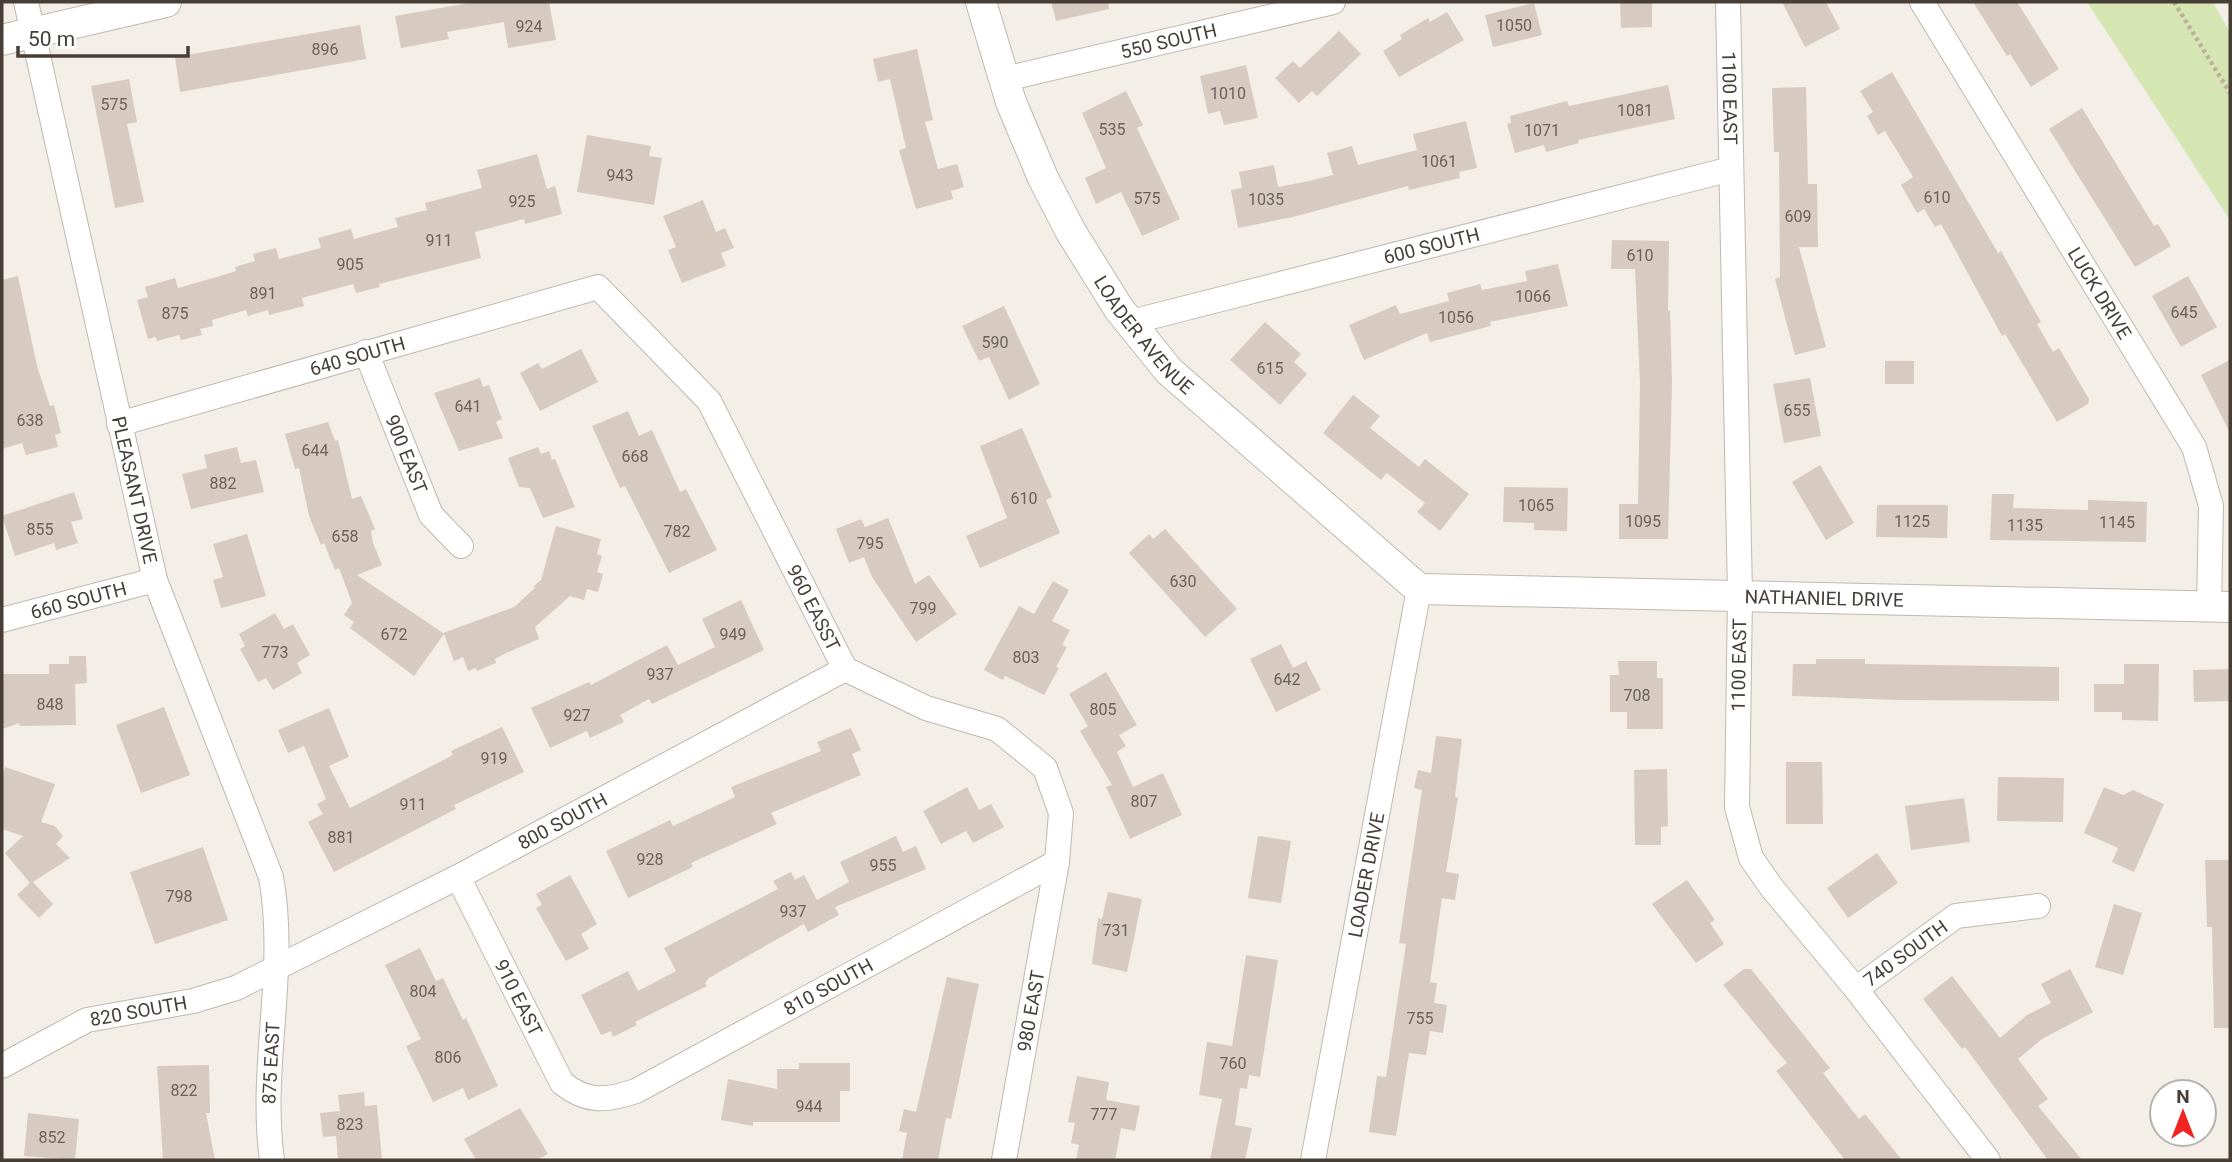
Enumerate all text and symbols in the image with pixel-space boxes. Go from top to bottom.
scale bar [18,14,187,58]
house number: 1050 [1496,16,1532,35]
house number: 924 [516,17,542,36]
street label: 550 SOUTH [1118,18,1219,63]
text: 50 m [28,27,75,51]
house number: 896 [312,40,338,59]
street label: 1100 EAST [1718,51,1742,145]
house number: 1010 [1210,84,1246,103]
house number: 575 [101,95,127,114]
house number: 1081 [1617,101,1653,120]
house number: 535 [1099,120,1125,139]
house number: 1071 [1524,121,1560,140]
house number: 1061 [1421,152,1457,171]
house number: 943 [607,166,633,185]
house number: 610 [1924,188,1950,207]
house number: 575 [1134,189,1160,208]
house number: 1035 [1248,190,1284,209]
house number: 925 [509,192,535,211]
house number: 609 [1785,207,1811,226]
street label: 600 SOUTH [1381,222,1482,269]
house number: 911 [426,231,452,250]
street label: LUCK DRIVE [2063,243,2137,343]
house number: 610 [1627,246,1653,265]
house number: 905 [337,255,363,274]
street label: LOADER AVENUE [1089,271,1198,399]
house number: 891 [250,284,276,303]
house number: 1066 [1515,287,1551,306]
house number: 645 [2171,303,2197,322]
house number: 875 [162,304,188,323]
house number: 1056 [1438,308,1474,327]
street label: 640 SOUTH [307,331,408,380]
house number: 590 [982,333,1008,352]
house number: 615 [1257,359,1283,378]
house number: 641 [455,397,481,416]
house number: 655 [1784,401,1810,420]
house number: 638 [17,411,43,430]
street label: 900 EAST [381,412,433,497]
street label: PLEASANT DRIVE [107,414,163,566]
house number: 644 [302,441,328,460]
house number: 668 [622,447,648,466]
house number: 882 [210,474,236,493]
house number: 610 [1011,489,1037,508]
house number: 1065 [1518,496,1554,515]
house number: 1095 [1625,512,1661,531]
house number: 1125 [1894,512,1930,531]
house number: 1145 [2099,513,2135,532]
house number: 1135 [2007,516,2043,535]
house number: 855 [27,520,53,539]
house number: 782 [664,522,690,541]
house number: 658 [332,527,358,546]
house number: 795 [857,534,883,553]
street label: 960 EASST [782,561,845,655]
house number: 630 [1170,572,1196,591]
street label: 660 SOUTH [28,576,129,624]
street label: NATHANIEL DRIVE [1744,585,1904,611]
house number: 799 [910,599,936,618]
street label: 1100 EAST [1727,618,1751,712]
house number: 672 [381,625,407,644]
house number: 949 [720,625,746,644]
house number: 773 [262,643,288,662]
house number: 803 [1013,648,1039,667]
house number: 937 [647,665,673,684]
house number: 642 [1274,670,1300,689]
house number: 708 [1624,686,1650,705]
house number: 848 [37,695,63,714]
house number: 805 [1090,700,1116,719]
house number: 927 [564,706,590,725]
house number: 919 [481,749,507,768]
street label: 800 SOUTH [514,787,611,854]
house number: 807 [1131,792,1157,811]
house number: 911 [400,795,426,814]
street label: LOADER DRIVE [1343,810,1389,939]
house number: 881 [328,828,354,847]
house number: 928 [637,850,663,869]
house number: 955 [870,856,896,875]
house number: 798 [166,887,192,906]
house number: 937 [780,902,806,921]
street label: 740 SOUTH [1859,915,1952,991]
house number: 731 [1103,921,1129,940]
street label: 810 SOUTH [779,953,877,1020]
street label: 910 EAST [490,955,548,1040]
street label: 980 EAST [1013,968,1049,1054]
house number: 804 [410,982,436,1001]
street label: 820 SOUTH [88,991,189,1031]
house number: 755 [1407,1009,1433,1028]
street label: 875 EAST [257,1021,285,1105]
house number: 806 [435,1048,461,1067]
house number: 760 [1220,1054,1246,1073]
north arrow [2148,1078,2218,1148]
house number: 822 [171,1081,197,1100]
text: N [2176,1085,2190,1108]
house number: 944 [796,1097,822,1116]
house number: 777 [1091,1105,1117,1124]
house number: 823 [337,1115,363,1134]
house number: 852 [39,1128,65,1147]

